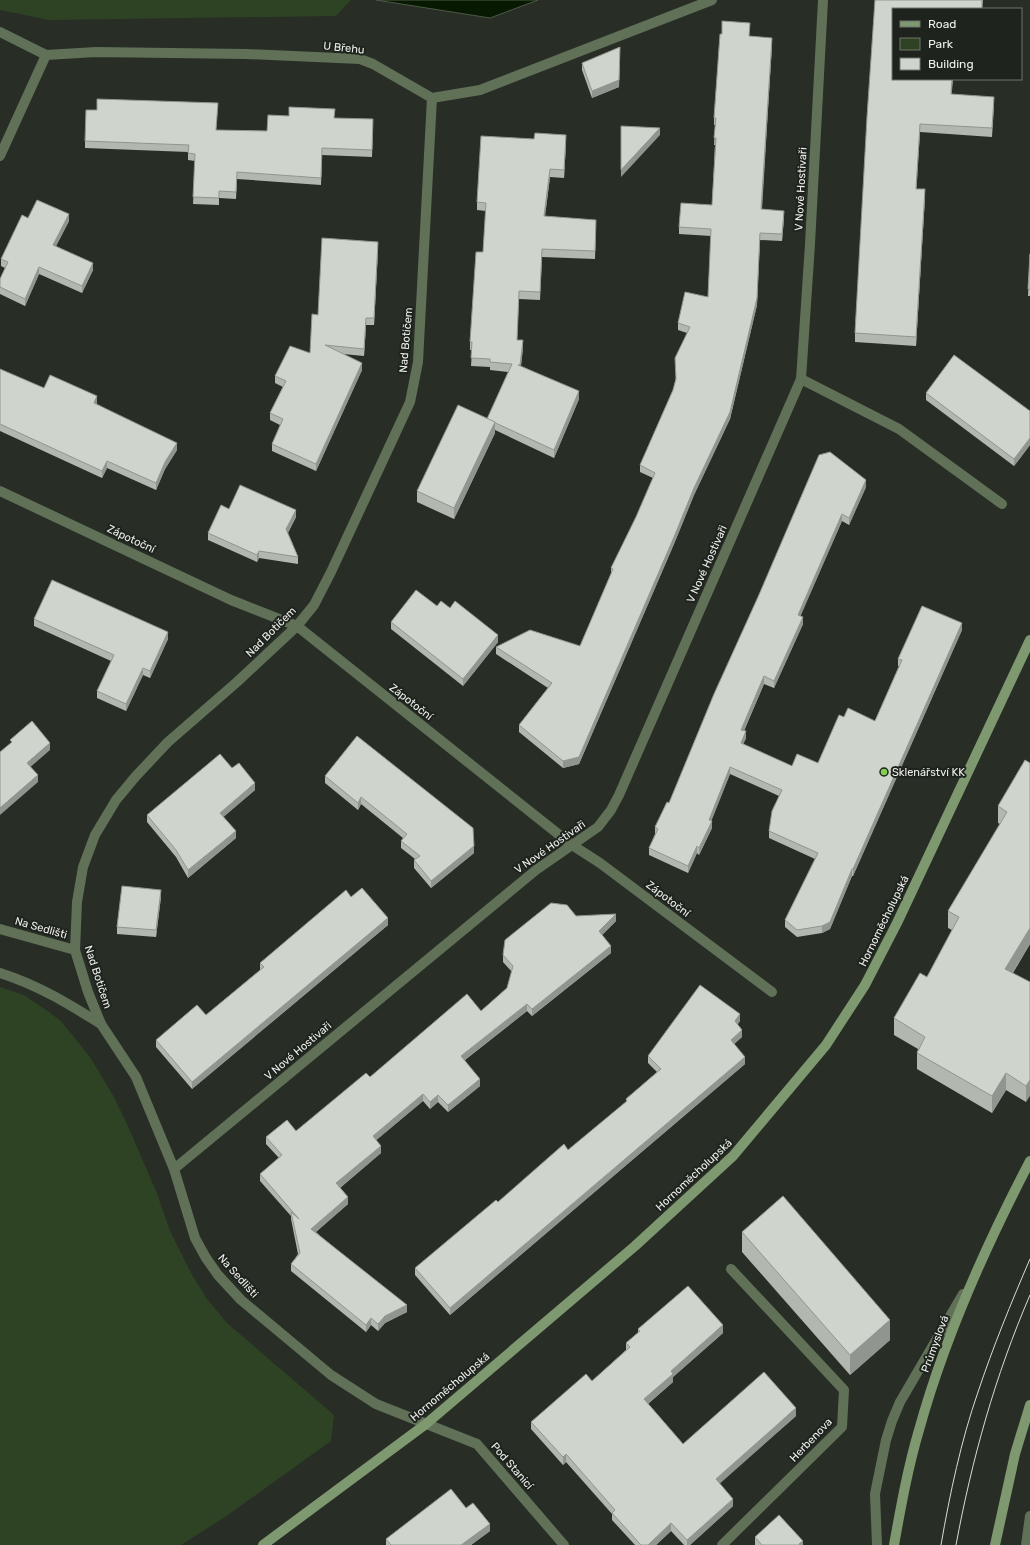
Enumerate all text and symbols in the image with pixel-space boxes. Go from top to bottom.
legend [892,8,1022,80]
text: Road [928,17,956,31]
text: Park [928,37,954,51]
street label: U Břehu [323,39,365,57]
text: Building [928,57,974,71]
street label: V Nové Hostivaři [792,147,810,231]
street label: Nad Botičem [397,307,415,373]
street label: Zápotoční [105,522,158,556]
street label: V Nové Hostivaři [684,523,730,605]
street label: Nad Botičem [243,604,299,660]
street label: Zápotoční [387,681,436,724]
place label: Sklenářství KK [892,766,965,779]
marker: Sklenářství KK [879,767,889,777]
street label: V Nové Hostivaři [512,818,588,876]
street label: Hornoměcholupská [856,873,912,969]
street label: Zápotoční [644,878,694,920]
street label: Na Sedlišti [13,914,69,942]
street label: Nad Botičem [82,944,114,1010]
street label: V Nové Hostivaři [262,1019,334,1083]
street label: Hornoměcholupská [653,1136,735,1214]
street label: Na Sedlišti [215,1252,261,1300]
street label: Průmyslová [919,1314,951,1374]
street label: Hornoměcholupská [408,1350,492,1424]
street label: Herbenova [787,1415,835,1465]
street label: Pod Stanicí [488,1440,537,1493]

